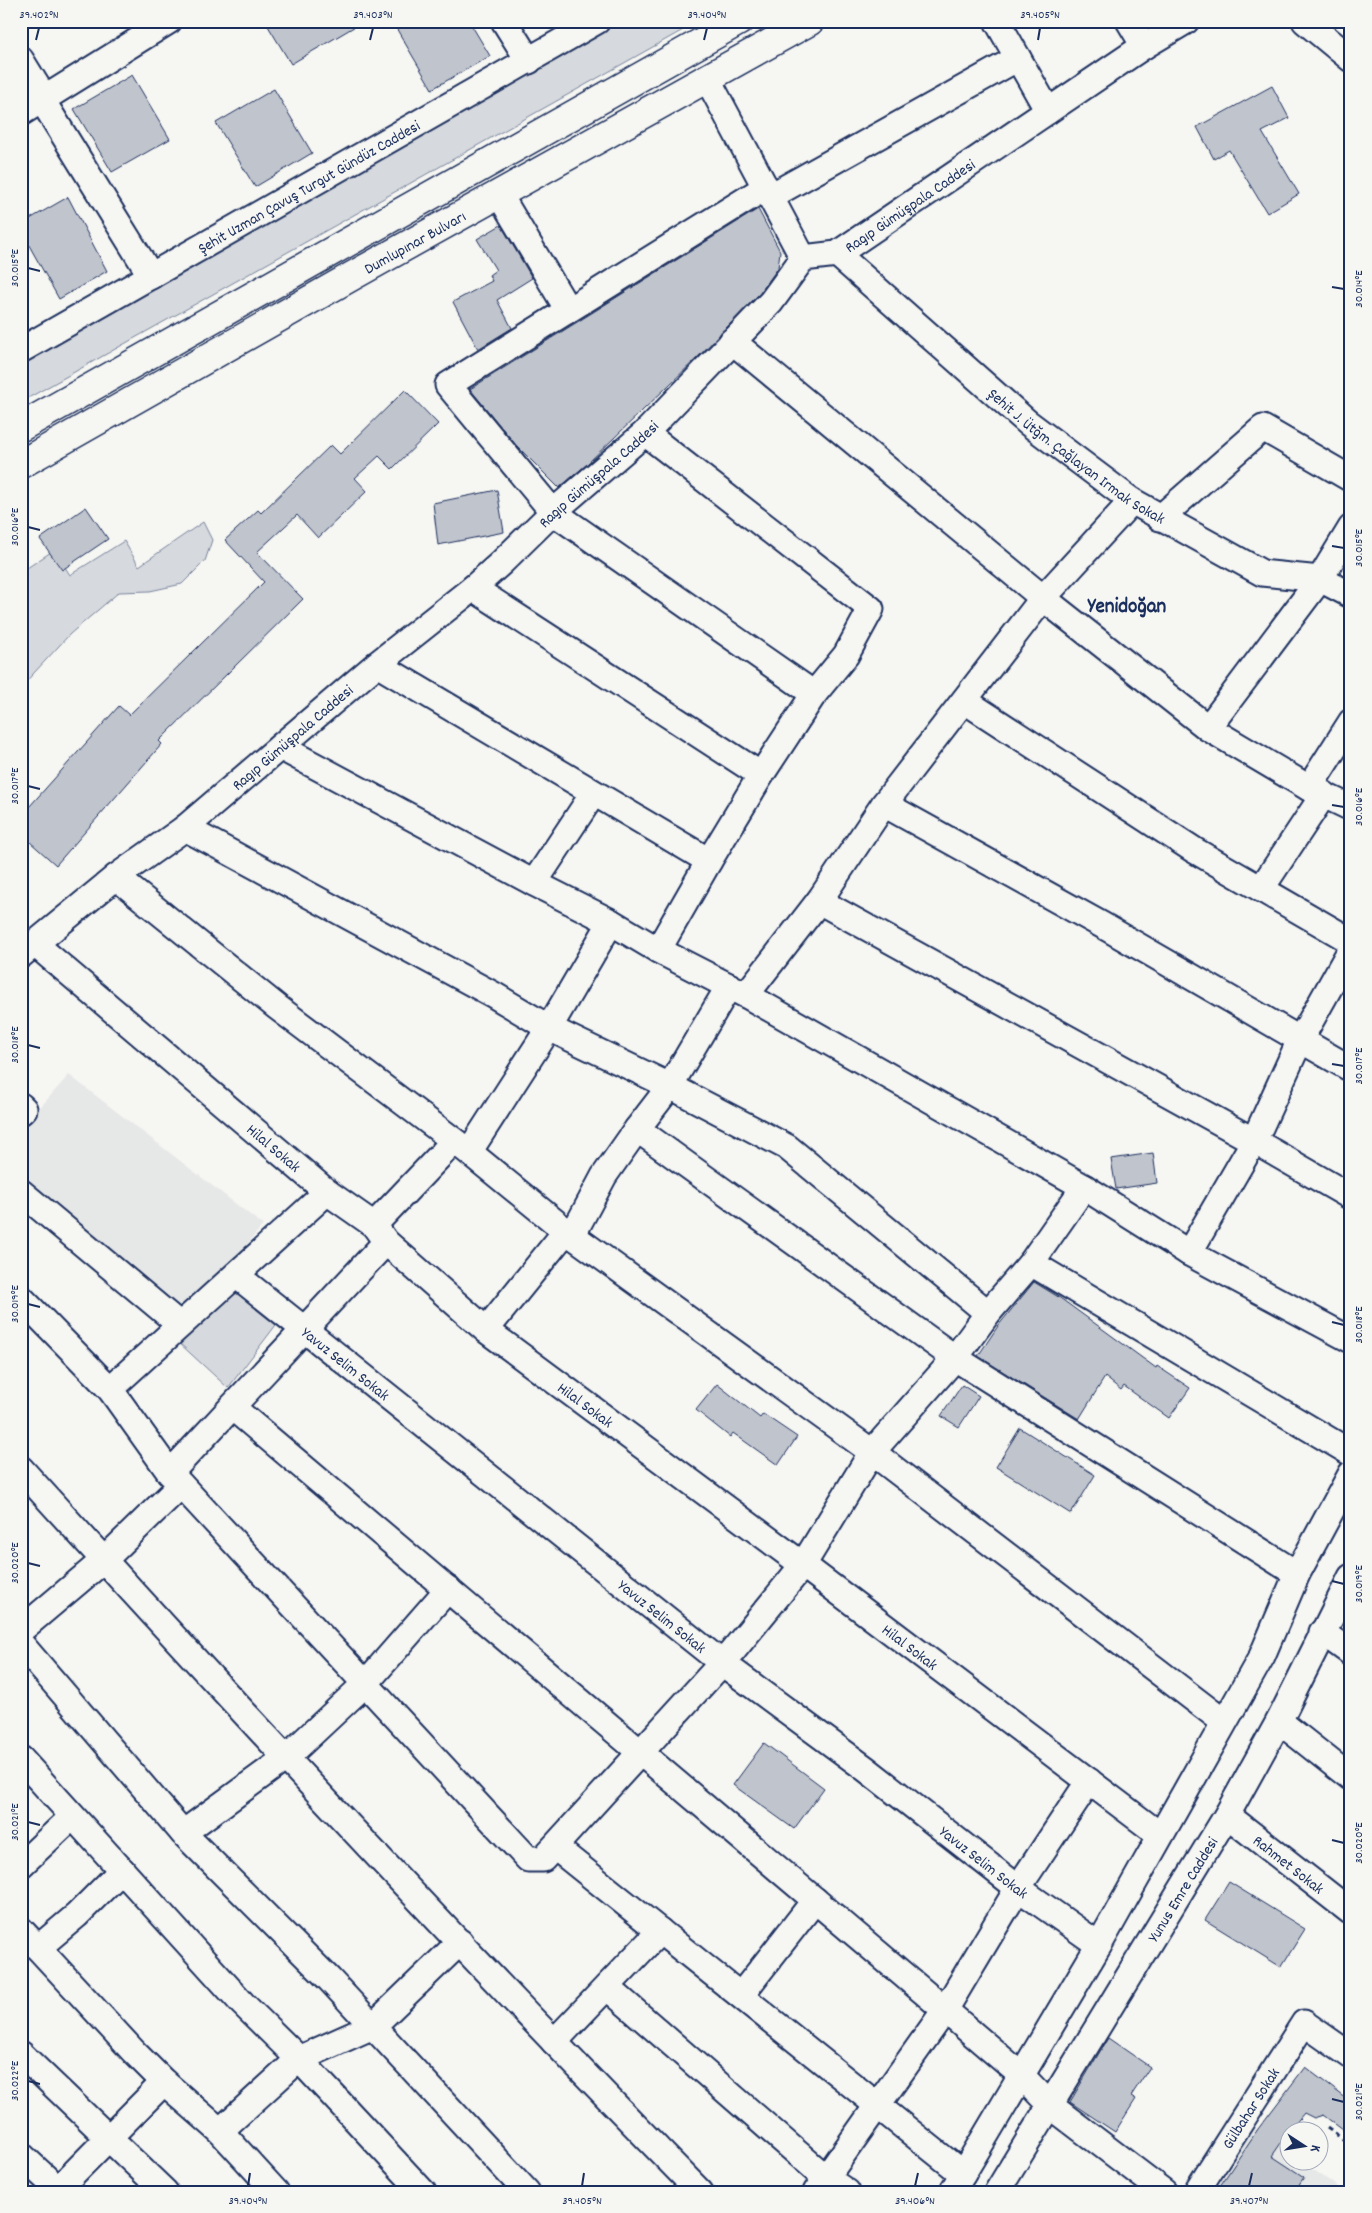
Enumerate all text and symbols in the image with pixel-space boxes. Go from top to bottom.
text: 39.402°N [19,7,59,24]
text: 39.403°N [353,7,393,24]
text: 39.404°N [687,7,727,24]
text: 39.405°N [1020,7,1060,24]
street label: Şehit Uzman Çavuş Turgut Gündüz Caddesi [194,115,425,261]
street label: Ragıp Gümüşpala Caddesi [841,154,981,260]
street label: Dumlupınar Bulvarı [361,206,471,281]
text: 30.015°E [7,249,24,287]
text: 30.014°E [1351,270,1368,308]
street label: Şehit J. Ütğm. Çağlayan Irmak Sokak [982,384,1169,531]
street label: Ragıp Gümüşpala Caddesi [534,416,665,534]
text: 30.016°E [7,507,24,546]
text: 30.015°E [1351,529,1368,567]
district label: Yenidoğan [1087,593,1167,623]
street label: Ragıp Gümüşpala Caddesi [228,680,359,797]
text: 30.017°E [7,767,24,804]
text: 30.016°E [1351,787,1368,826]
text: 30.018°E [7,1026,24,1064]
text: 30.017°E [1351,1047,1368,1084]
street label: Hilal Sokak [241,1119,305,1179]
text: 30.019°E [7,1285,24,1323]
text: 30.018°E [1351,1306,1368,1344]
street label: Yavuz Selim Sokak [296,1323,394,1407]
street label: Hilal Sokak [552,1378,617,1435]
text: 30.020°E [7,1542,24,1584]
text: 30.019°E [1351,1565,1368,1603]
street label: Yavuz Selim Sokak [612,1575,710,1660]
street label: Hilal Sokak [876,1620,942,1677]
text: 30.021°E [7,1803,24,1841]
street label: Yavuz Selim Sokak [934,1822,1032,1906]
text: 30.020°E [1351,1822,1368,1864]
street label: Rahmet Sokak [1247,1830,1328,1901]
street label: Yunus Emre Caddesi [1143,1833,1225,1947]
text: 30.022°E [7,2060,24,2101]
street label: Gülbahar Sokak [1217,2064,1287,2154]
text: 30.021°E [1351,2083,1368,2121]
north arrow [1280,2120,1330,2170]
text: K [1304,2143,1325,2154]
text: 39.404°N [228,2193,268,2210]
text: 39.405°N [562,2193,602,2210]
text: 39.406°N [895,2193,935,2210]
text: 39.407°N [1230,2193,1268,2210]

